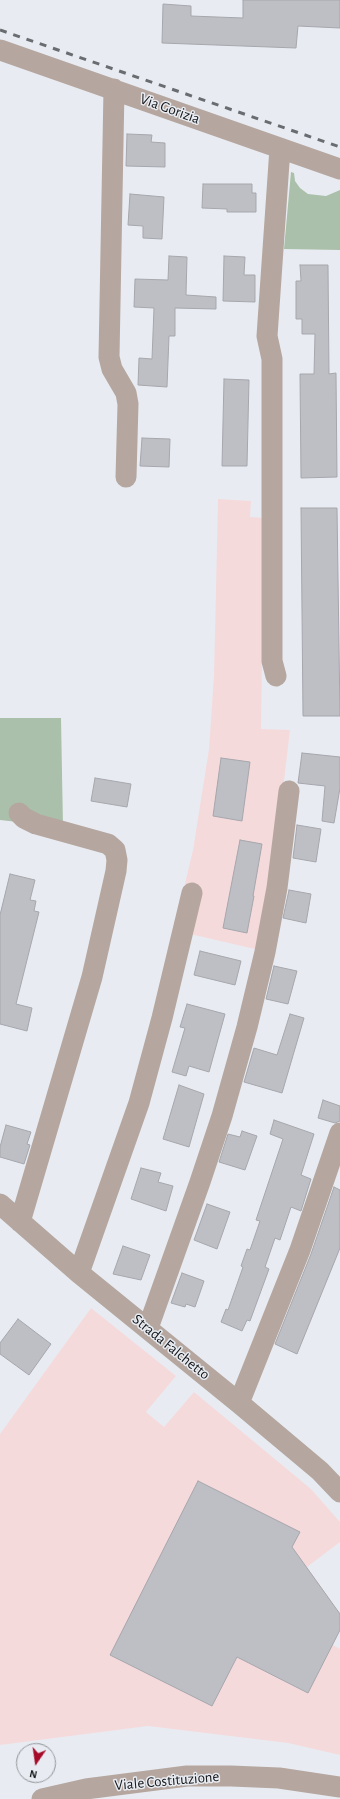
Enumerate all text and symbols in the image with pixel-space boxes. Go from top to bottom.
street label: Via Gorizia [137,90,203,128]
street label: Strada Falchetto [129,1310,213,1384]
north arrow [16,1743,56,1783]
street label: Viale Costituzione [114,1767,220,1795]
text: N [28,1768,38,1780]

